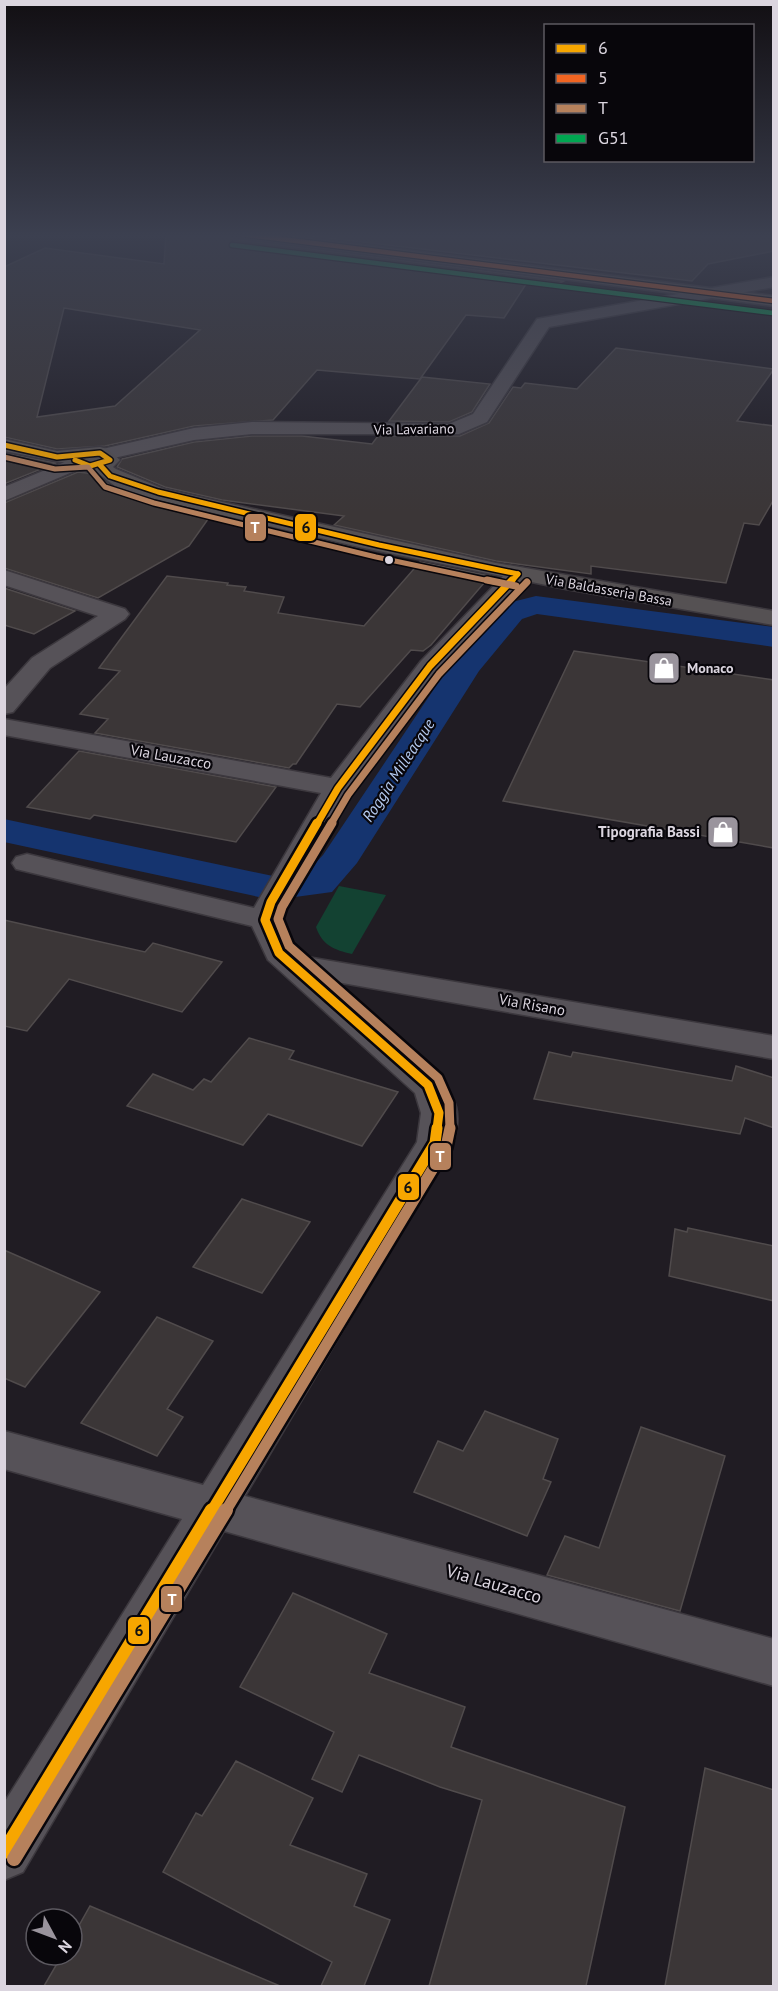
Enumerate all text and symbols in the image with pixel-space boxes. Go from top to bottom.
legend [544,24,754,162]
text: 6 [598,36,608,59]
text: 5 [598,66,608,89]
text: T [598,96,608,119]
text: G51 [598,126,629,149]
street label: Via Lavariano [373,419,454,439]
line badge: T [244,513,267,542]
line badge: 6 [294,513,317,542]
text: T [250,517,260,537]
text: 6 [301,517,311,537]
unlabelled marker [383,554,395,566]
street label: Via Baldasseria Bassa [543,570,674,610]
shop icon: Monaco [646,650,682,686]
place label: Monaco [687,659,734,677]
water label: Roggia Milleacque [357,714,439,825]
street label: Via Lauzacco [128,740,213,773]
shop icon: Tipografia Bassi [705,814,741,850]
place label: Tipografia Bassi [598,822,700,841]
street label: Via Risano [496,989,567,1020]
line badge: T [429,1142,452,1171]
text: T [435,1146,445,1166]
line badge: 6 [397,1173,420,1201]
text: 6 [403,1177,413,1197]
street label: Via Lauzacco [443,1559,545,1608]
line badge: T [160,1585,183,1613]
text: T [167,1589,177,1609]
line badge: 6 [127,1616,150,1645]
text: 6 [134,1620,144,1640]
north arrow [24,1907,84,1967]
text: N [54,1936,76,1957]

